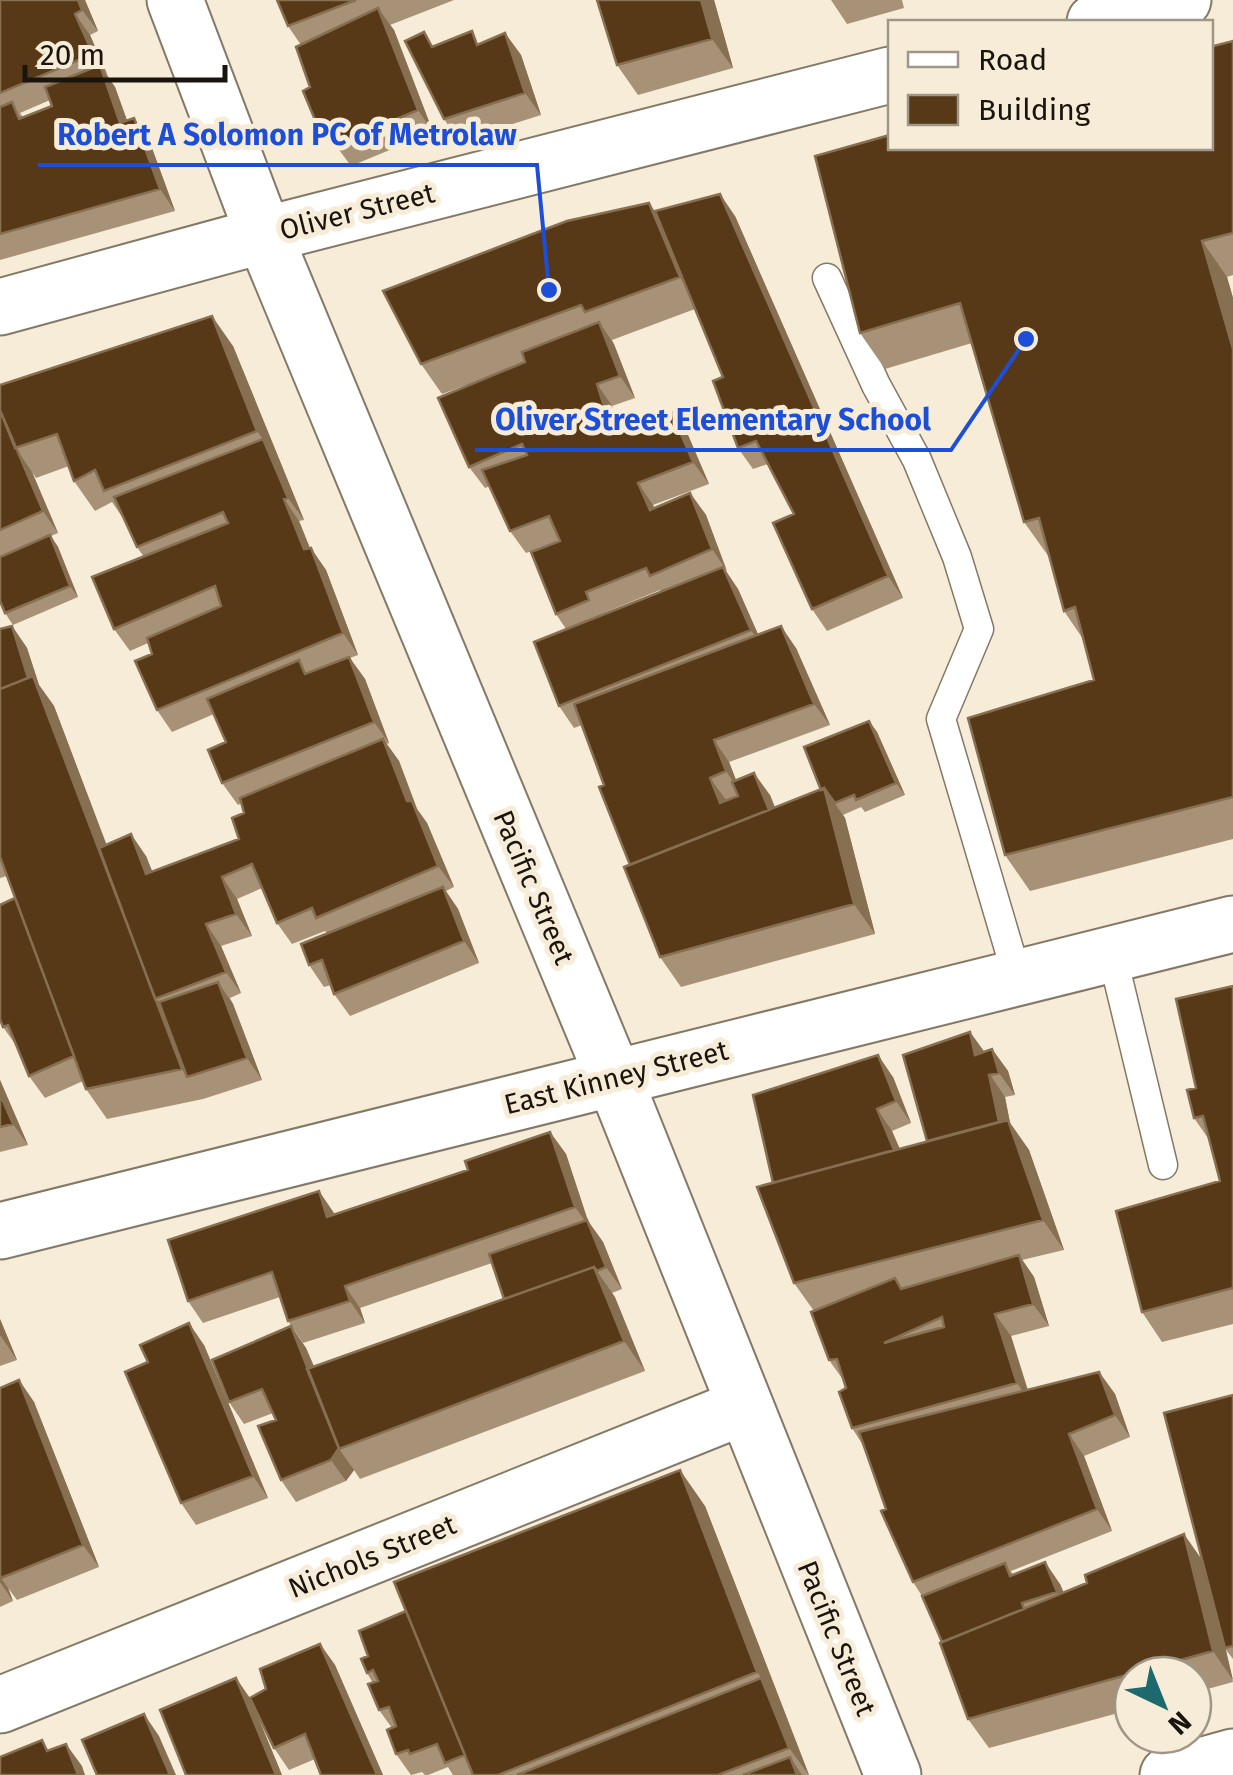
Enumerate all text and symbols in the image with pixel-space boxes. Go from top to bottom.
scale bar [25,20,225,82]
legend [888,20,1213,150]
text: 20 m [40,37,105,73]
text: Road [978,42,1047,78]
text: Building [978,92,1091,128]
callout: Robert A Solomon PC of Metrolaw [38,105,537,165]
text: Robert A Solomon PC of Metrolaw [57,117,517,153]
street label: Oliver Street [276,176,439,247]
callout: Oliver Street Elementary School [475,390,951,450]
text: Oliver Street Elementary School [495,402,931,438]
street label: Pacific Street [486,805,581,970]
street label: East Kinney Street [501,1033,732,1121]
street label: Nichols Street [284,1508,462,1605]
street label: Pacific Street [790,1556,883,1721]
north arrow [1113,1655,1213,1755]
text: N [1162,1705,1198,1741]

